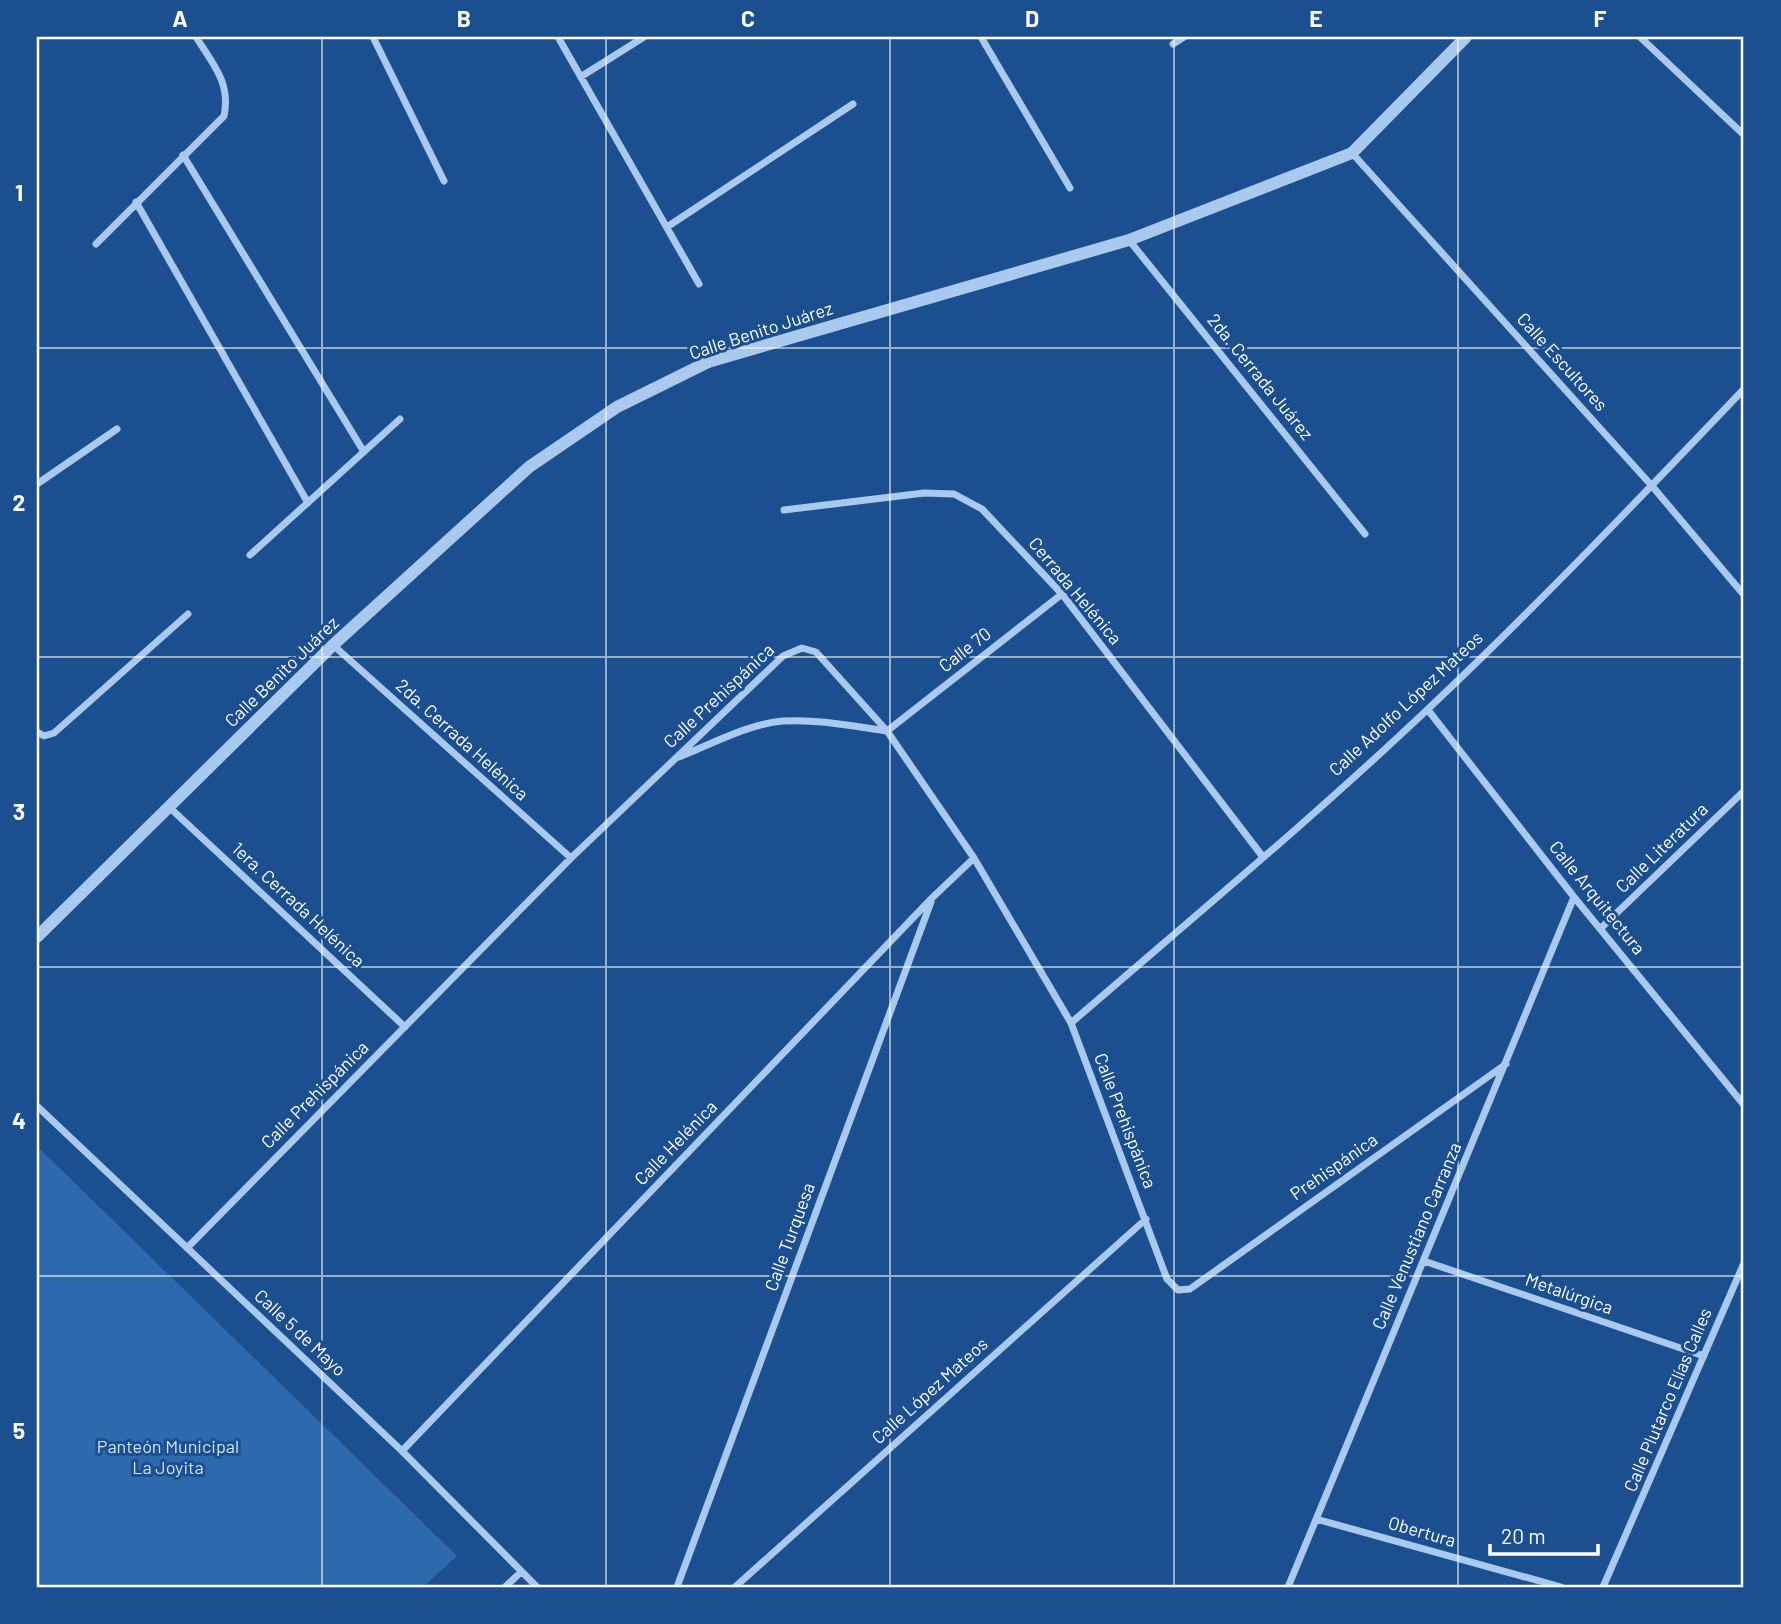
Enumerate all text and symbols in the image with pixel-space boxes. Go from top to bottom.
text: A [172,4,188,32]
text: B [457,4,471,32]
text: C [741,4,755,32]
text: D [1025,4,1039,32]
text: E [1309,4,1323,32]
text: F [1594,4,1607,32]
text: 1 [15,178,23,206]
street label: Calle Benito Juárez [686,296,835,364]
street label: Calle Escultores [1513,308,1613,415]
street label: 2da. Cerrada Juárez [1203,309,1318,444]
text: 2 [13,488,25,516]
street label: Cerrada Helénica [1024,532,1127,649]
street label: Calle Benito Juárez [220,611,343,731]
street label: Calle 70 [934,622,995,676]
street label: Calle Adolfo López Mateos [1324,626,1487,780]
street label: Calle Prehispánica [658,638,778,752]
street label: 2da. Cerrada Helénica [392,674,533,805]
text: 3 [13,797,25,825]
street label: Calle Literatura [1611,798,1712,897]
street label: Calle Arquitectura [1545,836,1650,959]
street label: 1era. Cerrada Helénica [228,837,370,971]
street label: Calle Prehispánica [256,1036,373,1153]
street label: Calle Prehispánica [1090,1050,1162,1191]
street label: Calle Helénica [629,1095,721,1189]
text: 4 [12,1106,26,1134]
street label: Prehispánica [1285,1128,1381,1204]
street label: Calle Venustiano Carranza [1367,1139,1466,1333]
street label: Calle Turquesa [759,1179,819,1294]
street label: Metalúrgica [1523,1268,1616,1318]
street label: Calle 5 de Mayo [250,1284,351,1380]
street label: Calle Plutarco Elías Calles [1618,1304,1716,1495]
street label: Calle López Mateos [867,1332,992,1448]
text: 5 [13,1416,25,1444]
park label: Panteón Municipal La Joyita [97,1435,239,1478]
street label: Obertura [1386,1511,1459,1551]
scale bar [1490,1512,1599,1556]
text: 20 m [1501,1523,1546,1548]

